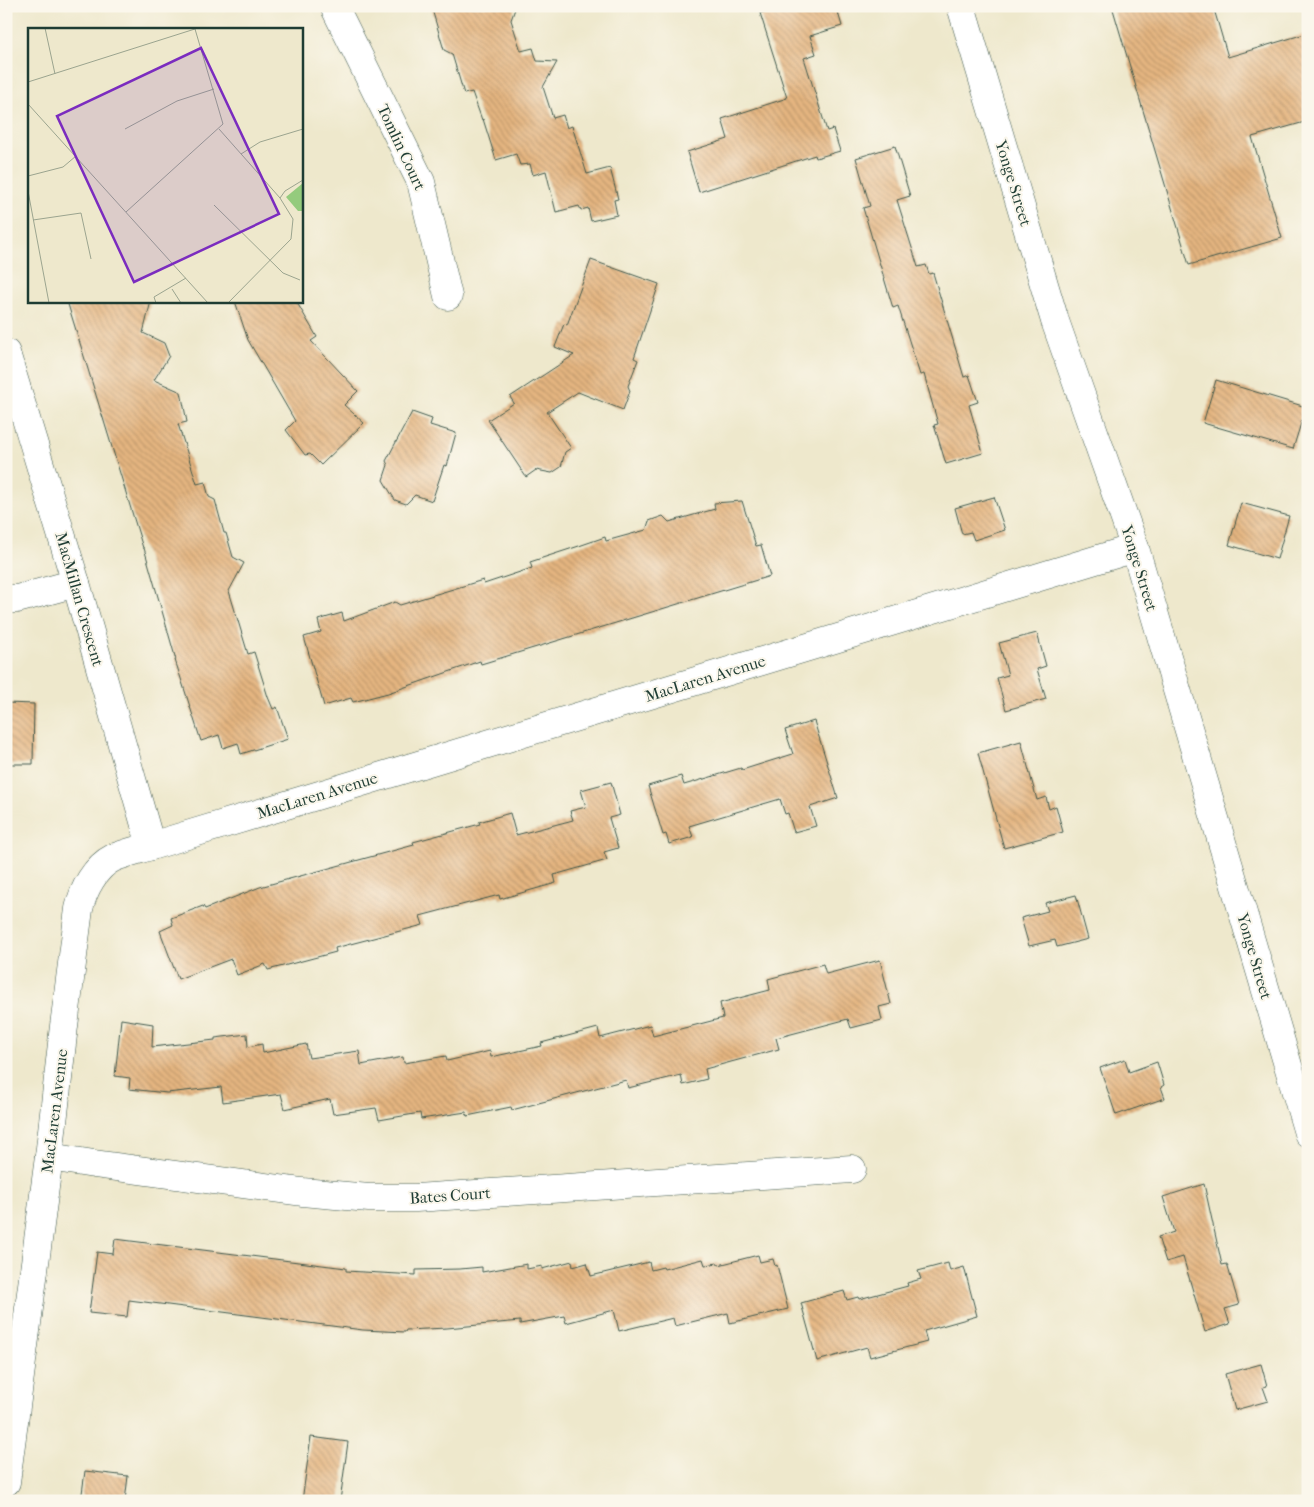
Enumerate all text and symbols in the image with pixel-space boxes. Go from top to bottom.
inset map [28,28,302,302]
street label: Tomlin Court [373,101,430,194]
street label: Yonge Street [991,137,1036,229]
street label: Yonge Street [1117,522,1162,614]
street label: MacMillan Crescent [51,530,108,669]
street label: MacLaren Avenue [643,651,768,706]
street label: MacLaren Avenue [255,768,380,823]
street label: Yonge Street [1233,910,1276,1002]
street label: MacLaren Avenue [37,1048,72,1174]
street label: Bates Court [409,1183,491,1208]

